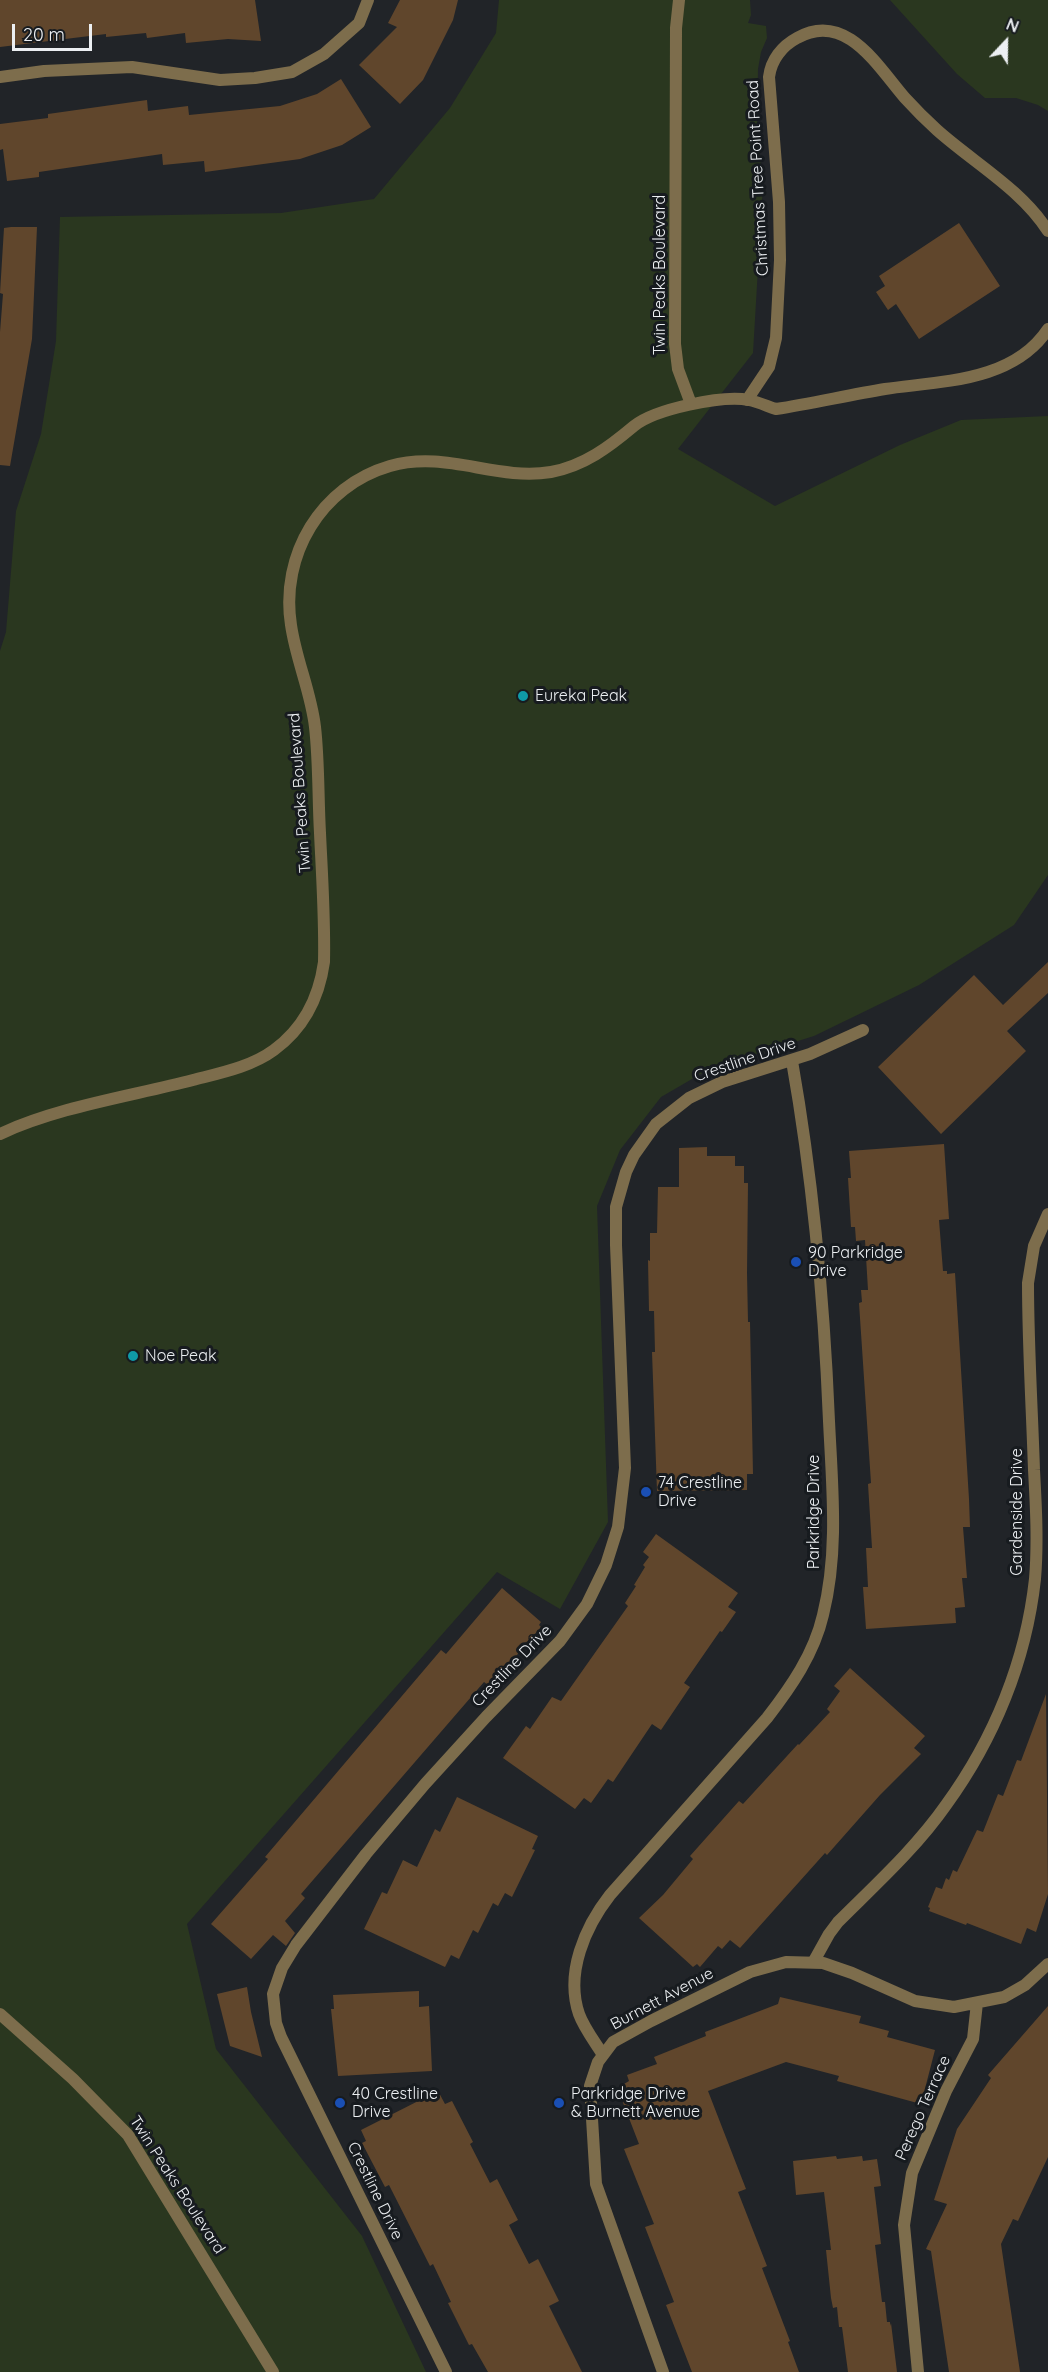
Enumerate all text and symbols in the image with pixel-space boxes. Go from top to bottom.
scale bar [15,12,94,50]
north arrow [976,12,1036,72]
text: N [1004,14,1022,37]
text: 20 m [23,23,65,46]
street label: Christmas Tree Point Road [743,79,773,277]
street label: Twin Peaks Boulevard [650,195,670,355]
place label: Eureka Peak [535,686,627,706]
marker: Eureka Peak [516,689,530,703]
street label: Twin Peaks Boulevard [285,712,315,874]
street label: Crestline Drive [692,1034,798,1086]
place label: 90 Parkridge Drive [808,1243,903,1281]
marker: 90 Parkridge Drive [789,1255,803,1269]
place label: Noe Peak [145,1346,216,1366]
marker: Noe Peak [126,1349,140,1363]
street label: Gardenside Drive [1007,1448,1027,1576]
street label: Parkridge Drive [804,1455,824,1569]
place label: 74 Crestline Drive [658,1473,742,1511]
marker: 74 Crestline Drive [639,1485,653,1499]
street label: Crestline Drive [468,1621,556,1711]
street label: Burnett Avenue [607,1964,717,2034]
street label: Perego Terrace [891,2053,955,2163]
place label: 40 Crestline Drive [352,2084,438,2122]
place label: Parkridge Drive & Burnett Avenue [571,2084,700,2122]
marker: 40 Crestline Drive [333,2096,347,2110]
marker: Parkridge Drive & Burnett Avenue [552,2096,566,2110]
street label: Twin Peaks Boulevard [125,2112,229,2258]
street label: Crestline Drive [343,2139,407,2243]

